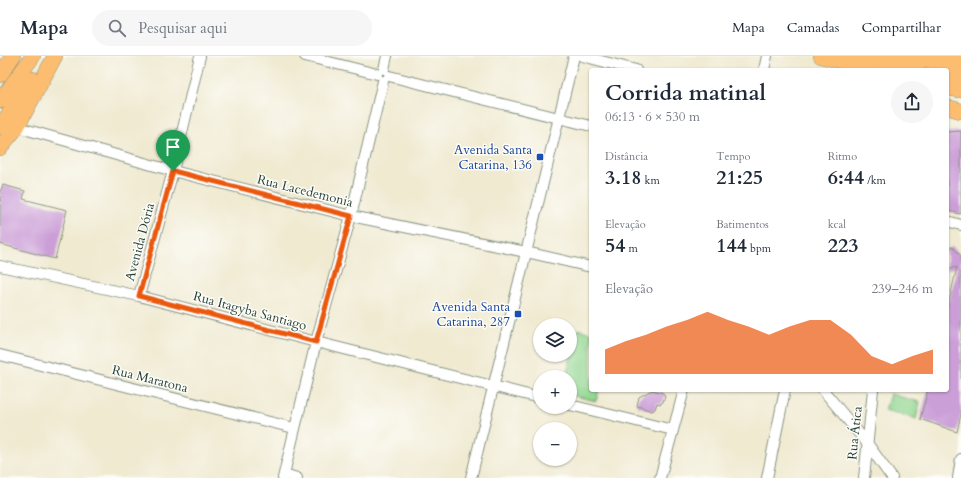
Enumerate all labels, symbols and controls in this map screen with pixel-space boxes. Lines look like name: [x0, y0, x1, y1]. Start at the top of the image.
search box: [92, 10, 372, 46]
text: Mapa: [20, 15, 68, 41]
icon: search: [106, 17, 128, 39]
text: Pesquisar aqui: [138, 18, 227, 38]
text: Mapa: [732, 18, 765, 37]
text: Camadas: [787, 18, 840, 37]
text: Compartilhar: [862, 18, 941, 37]
text: Corrida matinal: [605, 78, 766, 108]
button: share: [891, 81, 933, 123]
text: 06:13 · 6 × 530 m: [605, 108, 700, 126]
pin: [156, 130, 190, 171]
icon: arrive: [162, 136, 184, 158]
place label: Avenida Santa Catarina, 136: [454, 141, 532, 174]
text: Distância: [605, 149, 648, 164]
text: Tempo: [716, 149, 751, 164]
text: Ritmo: [828, 149, 857, 164]
marker: Avenida Santa Catarina, 136: [535, 152, 545, 162]
text: 3.18: [605, 164, 642, 191]
text: 21:25: [716, 164, 763, 191]
text: 6:44: [828, 164, 864, 191]
street label: Rua Lacedemonia: [255, 170, 355, 212]
text: km: [642, 173, 660, 188]
text: /km: [864, 173, 886, 188]
street label: Avenida Dória: [121, 200, 159, 283]
text: Elevação: [605, 217, 646, 232]
text: Batimentos: [716, 217, 769, 232]
text: kcal: [828, 217, 846, 232]
text: 54: [605, 232, 626, 259]
text: 144: [716, 232, 747, 259]
text: 223: [828, 232, 858, 259]
text: m: [626, 241, 638, 256]
text: bpm: [747, 241, 771, 256]
text: Elevação: [605, 280, 653, 298]
text: 239–246 m: [871, 280, 933, 298]
street label: Rua Itagyba Santiago: [191, 287, 309, 335]
place label: Avenida Santa Catarina, 287: [432, 298, 510, 331]
marker: Avenida Santa Catarina, 287: [513, 309, 523, 319]
map controls: [533, 318, 577, 466]
button: layers: [533, 318, 577, 362]
street label: Rua Maratona: [110, 361, 190, 397]
button: +: [533, 370, 577, 414]
street label: Rua Ática: [843, 405, 867, 461]
button: −: [533, 422, 577, 466]

